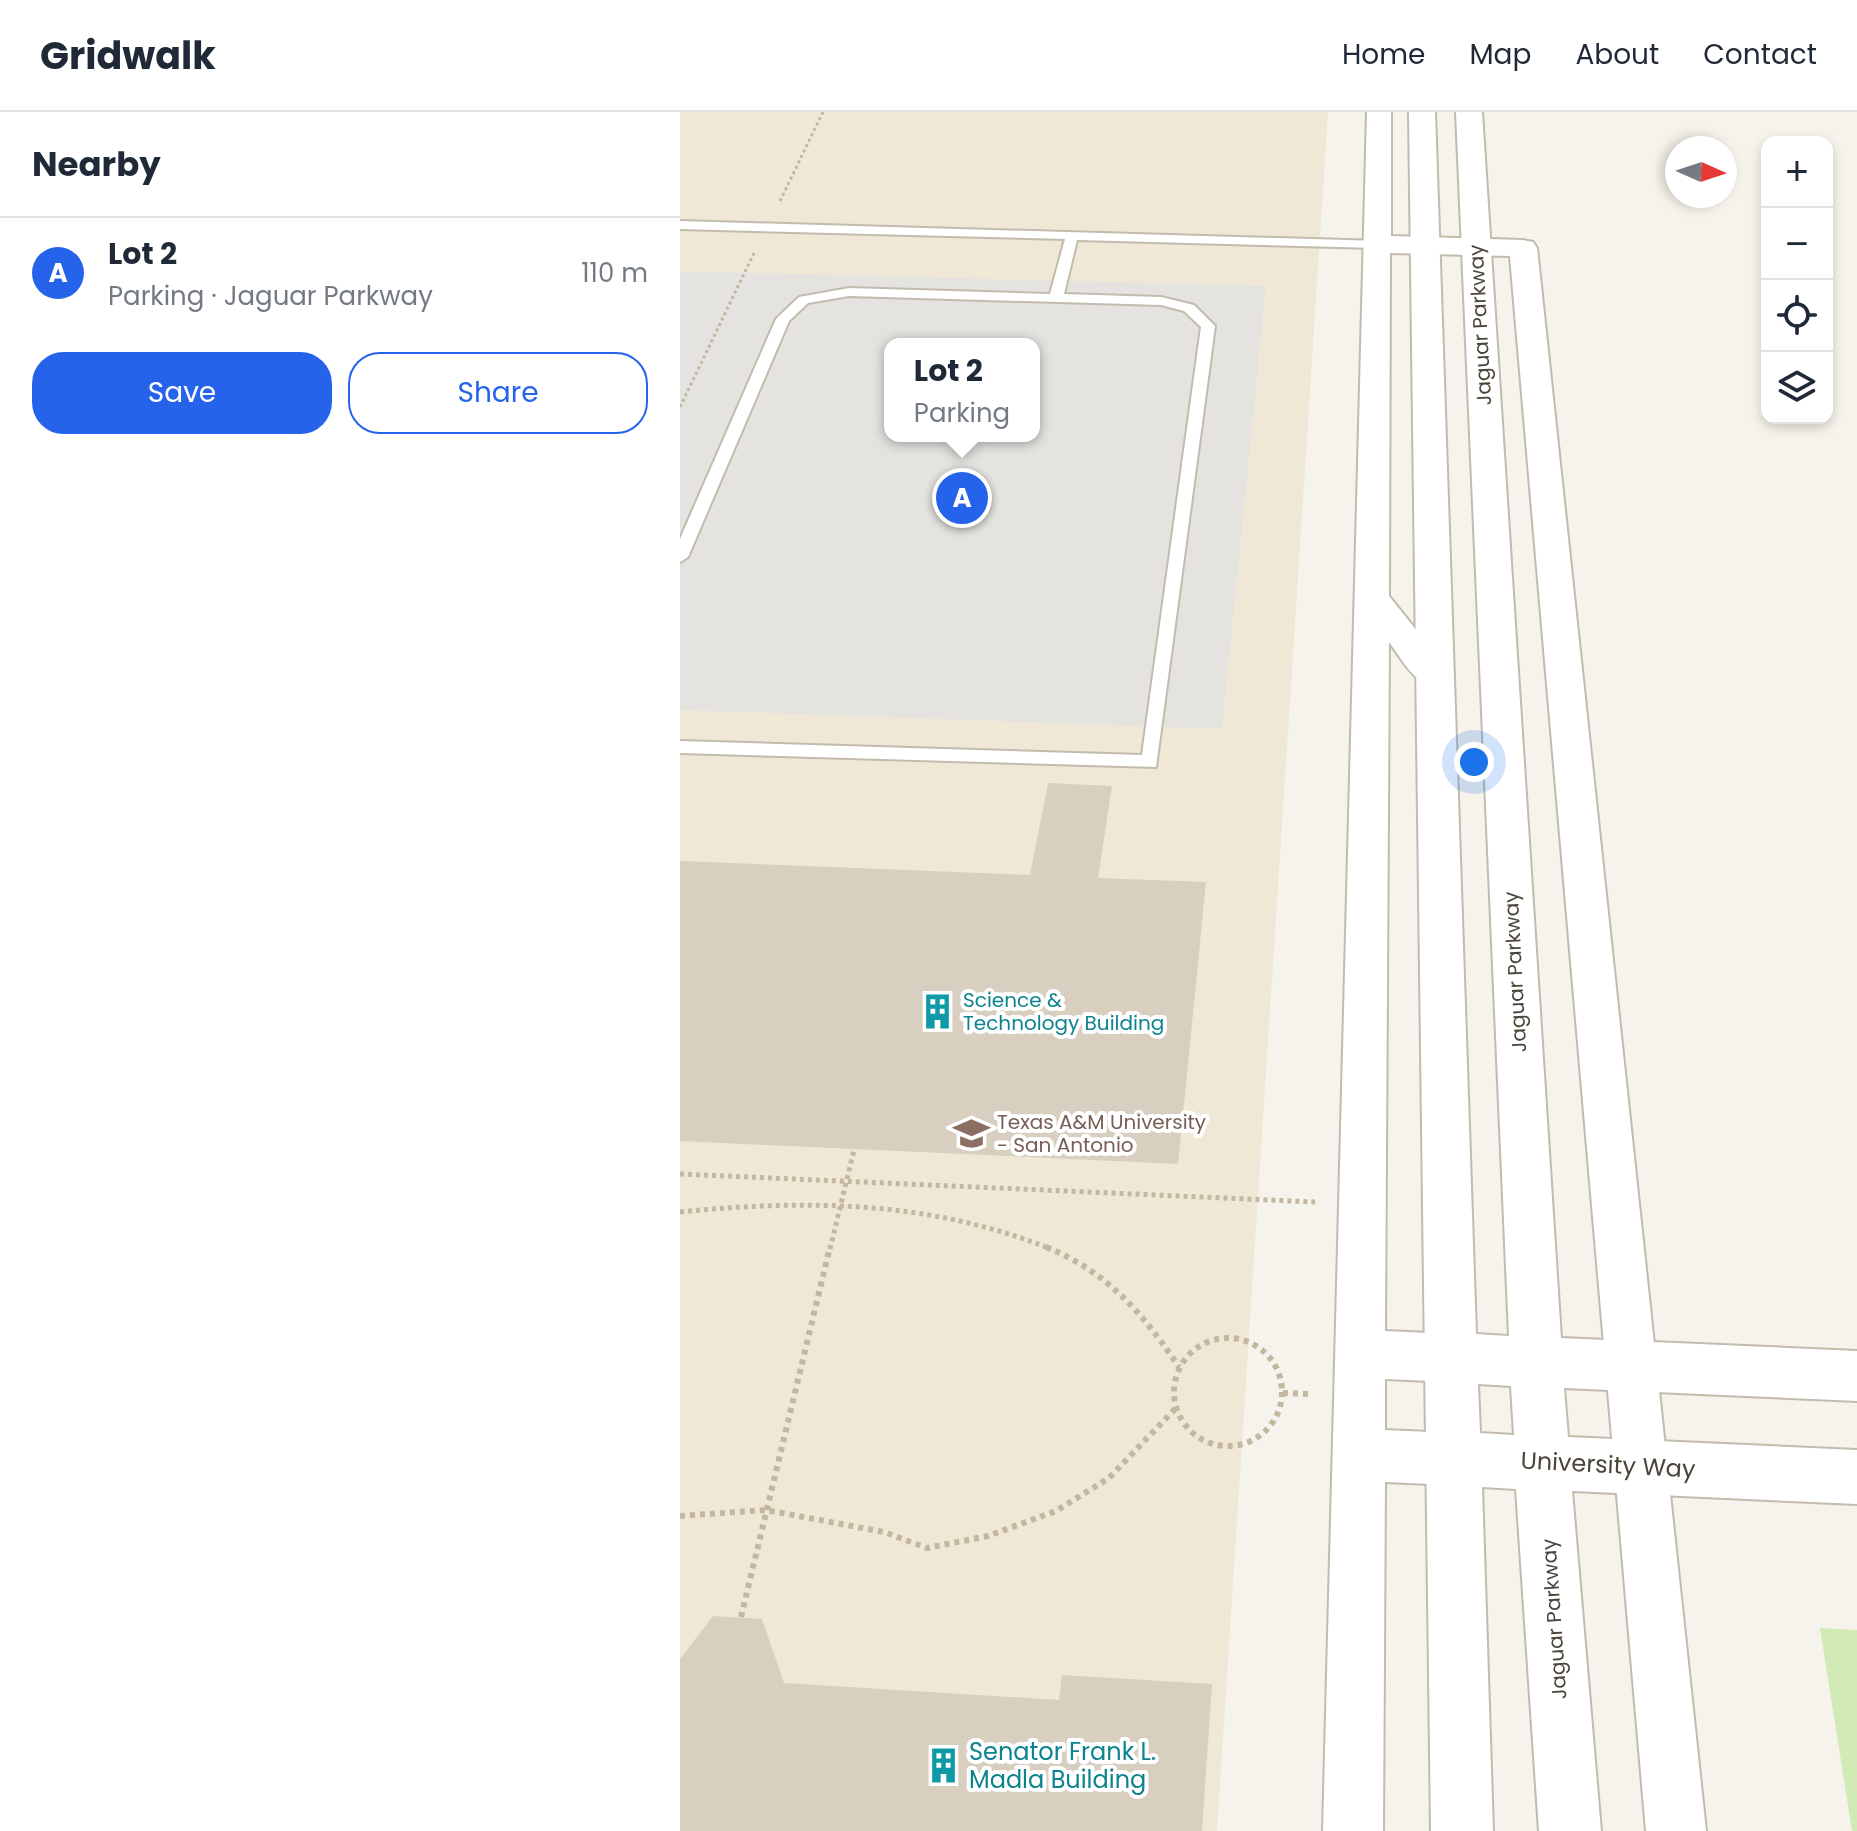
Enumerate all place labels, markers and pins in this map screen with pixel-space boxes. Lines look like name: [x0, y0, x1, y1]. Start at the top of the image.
pin: A: [936, 468, 988, 528]
place label: Science & Technology Building: [963, 986, 1164, 1037]
building icon: Science & Technology Building: [918, 993, 956, 1031]
place label: Texas A&M University - San Antonio: [997, 1108, 1206, 1159]
school or university icon: Texas A&M University - San Antonio: [952, 1115, 990, 1153]
place label: Senator Frank L. Madla Building: [969, 1735, 1156, 1796]
building icon: Senator Frank L. Madla Building: [924, 1747, 962, 1785]

